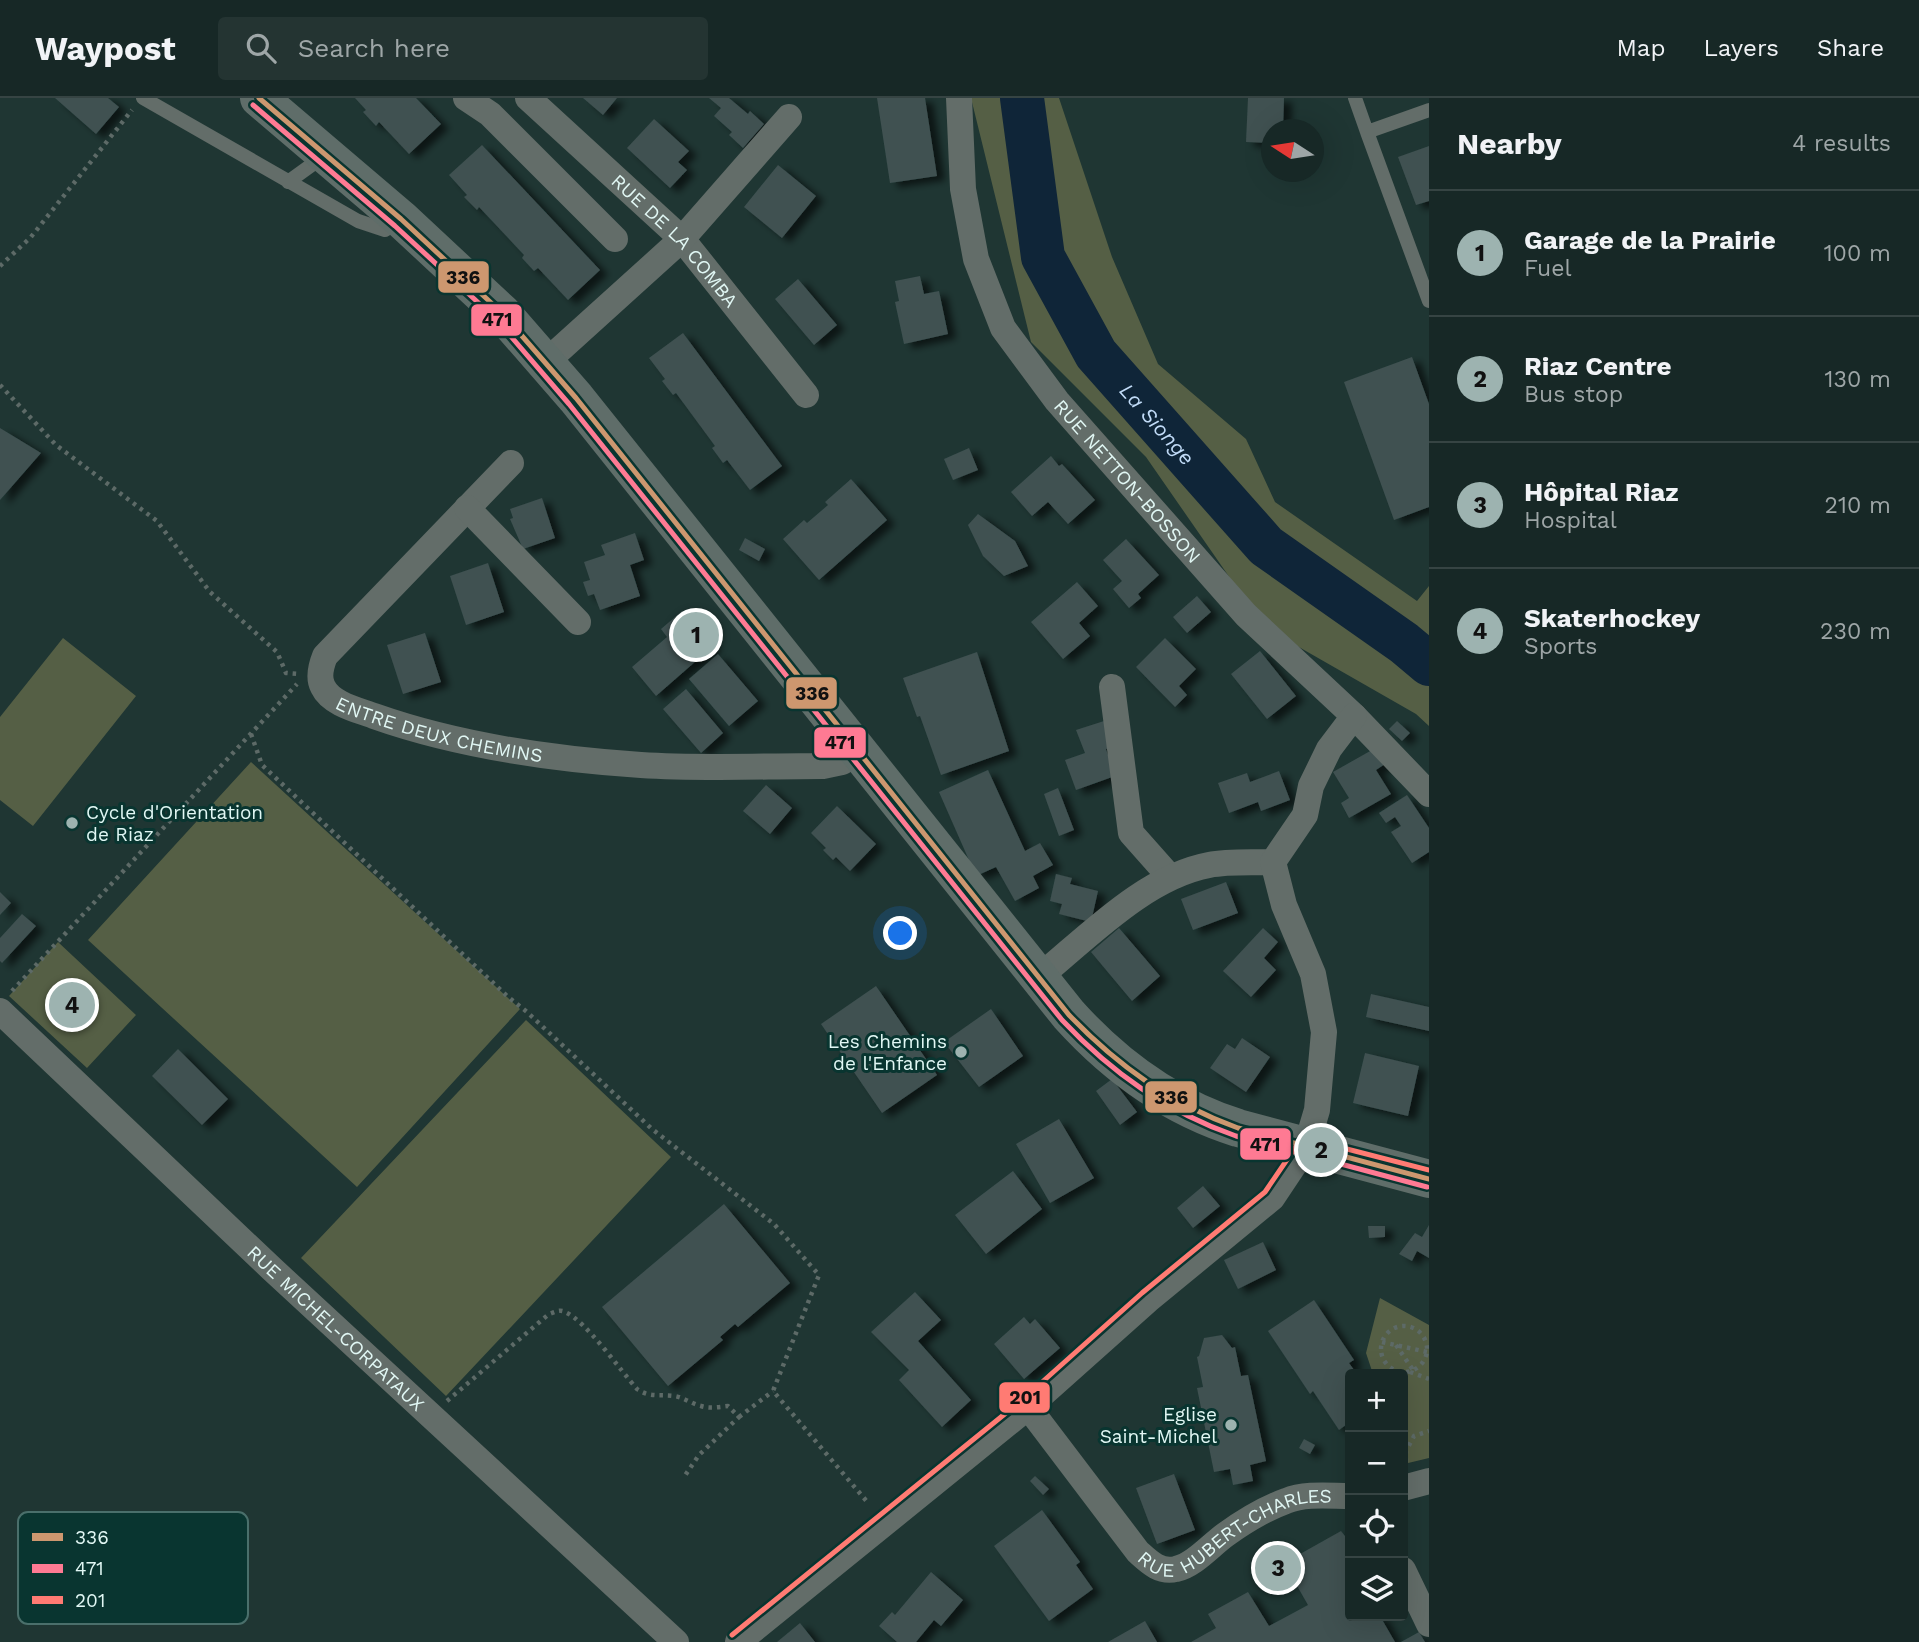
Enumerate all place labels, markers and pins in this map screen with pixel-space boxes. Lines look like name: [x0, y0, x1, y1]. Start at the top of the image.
pin: 1: [673, 609, 719, 661]
place label: Cycle d'Orientation de Riaz: [86, 801, 263, 846]
marker: Cycle d'Orientation de Riaz: [64, 815, 80, 831]
pin: 4: [49, 979, 95, 1031]
place label: Les Chemins de l'Enfance: [828, 1030, 947, 1075]
marker: Les Chemins de l'Enfance: [953, 1044, 969, 1060]
pin: 2: [1298, 1124, 1344, 1176]
place label: Eglise Saint-Michel: [1100, 1403, 1217, 1448]
marker: Eglise Saint-Michel: [1223, 1417, 1239, 1433]
pin: 3: [1255, 1542, 1301, 1594]

